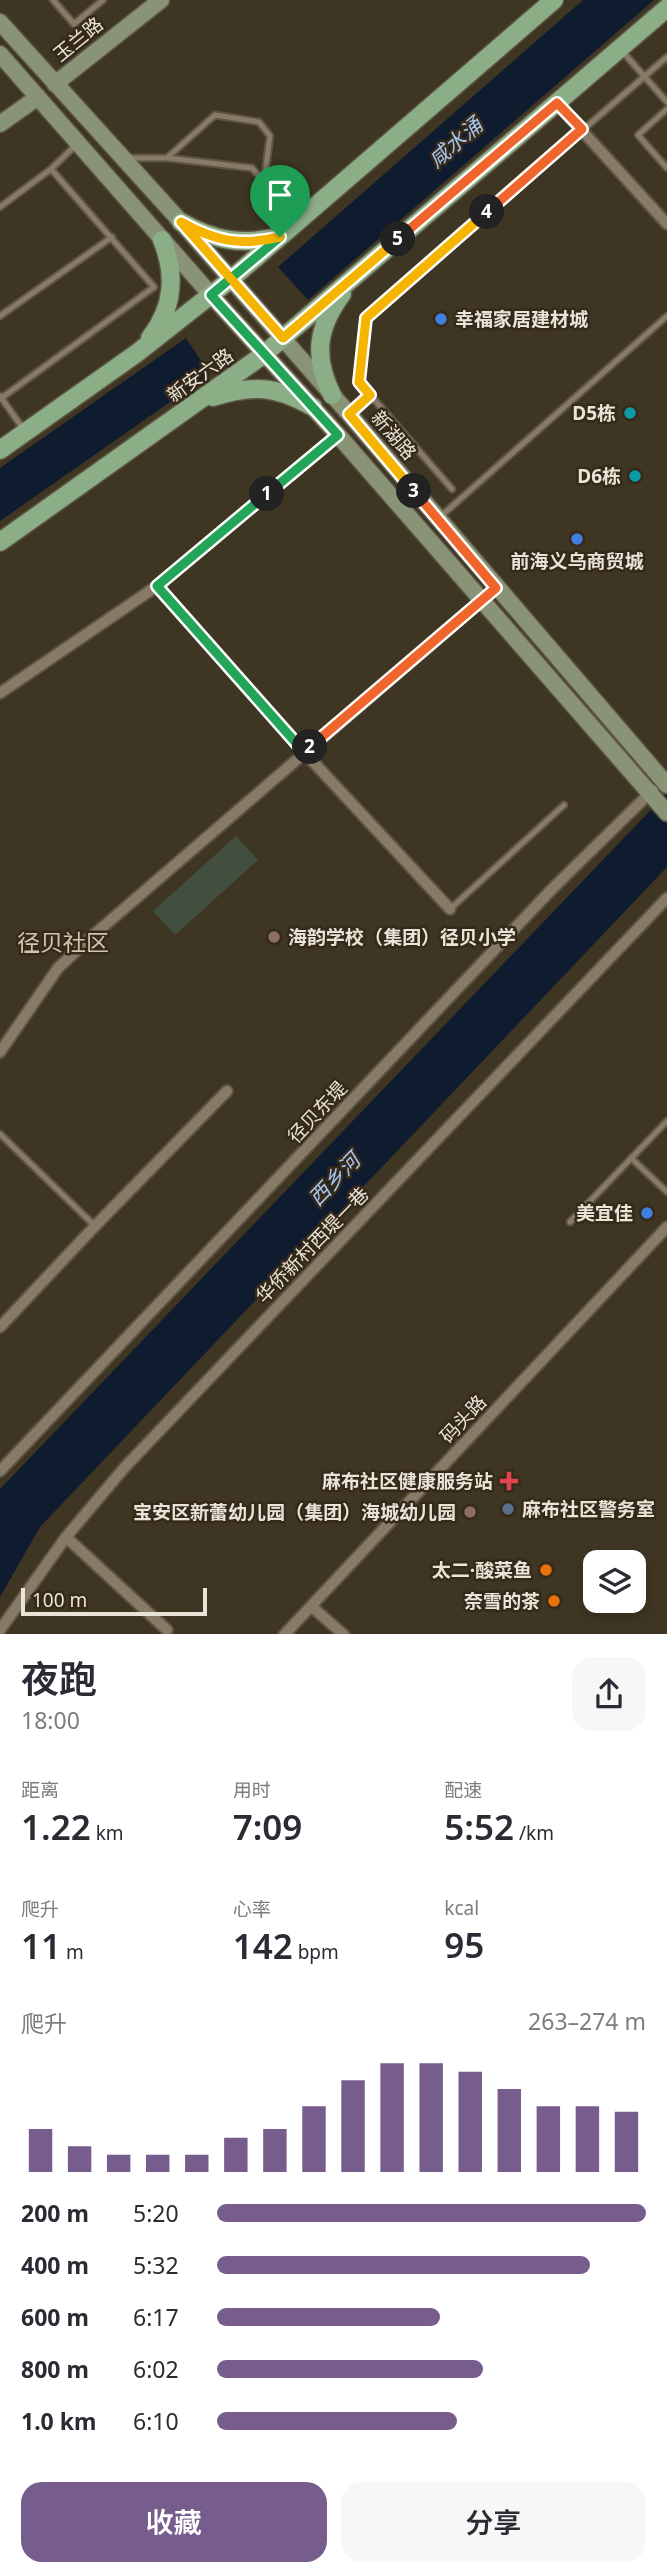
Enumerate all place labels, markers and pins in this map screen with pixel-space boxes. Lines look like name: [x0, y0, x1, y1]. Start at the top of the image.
pin: [250, 165, 310, 237]
pin: 4: [470, 194, 504, 230]
pin: 5: [380, 222, 416, 256]
place label: 幸福家居建材城: [455, 306, 588, 332]
marker: 幸福家居建材城: [433, 311, 449, 327]
place label: D5栋: [572, 400, 616, 426]
marker: D5栋: [622, 405, 638, 421]
place label: D6栋: [577, 463, 621, 489]
marker: D6栋: [627, 468, 643, 484]
pin: 3: [396, 474, 432, 508]
pin: 1: [250, 476, 284, 512]
marker: 前海义乌商贸城: [569, 531, 585, 547]
place label: 前海义乌商贸城: [510, 548, 644, 574]
pin: 2: [292, 730, 328, 764]
place label: 海韵学校（集团）径贝小学: [288, 924, 516, 950]
marker: 海韵学校（集团）径贝小学: [266, 929, 282, 945]
place label: 美宜佳: [576, 1200, 633, 1226]
marker: 美宜佳: [639, 1205, 655, 1221]
place label: 麻布社区健康服务站: [322, 1468, 493, 1494]
marker: 麻布社区健康服务站: [499, 1471, 519, 1491]
place label: 麻布社区警务室: [522, 1496, 655, 1522]
place label: 宝安区新蕾幼儿园（集团）海城幼儿园: [133, 1499, 456, 1525]
marker: 麻布社区警务室: [500, 1501, 516, 1517]
marker: 宝安区新蕾幼儿园（集团）海城幼儿园: [462, 1504, 478, 1520]
place label: 太二·酸菜鱼: [432, 1557, 532, 1583]
marker: 太二·酸菜鱼: [538, 1562, 554, 1578]
place label: 奈雪的茶: [464, 1588, 540, 1614]
marker: 奈雪的茶: [546, 1593, 562, 1609]

